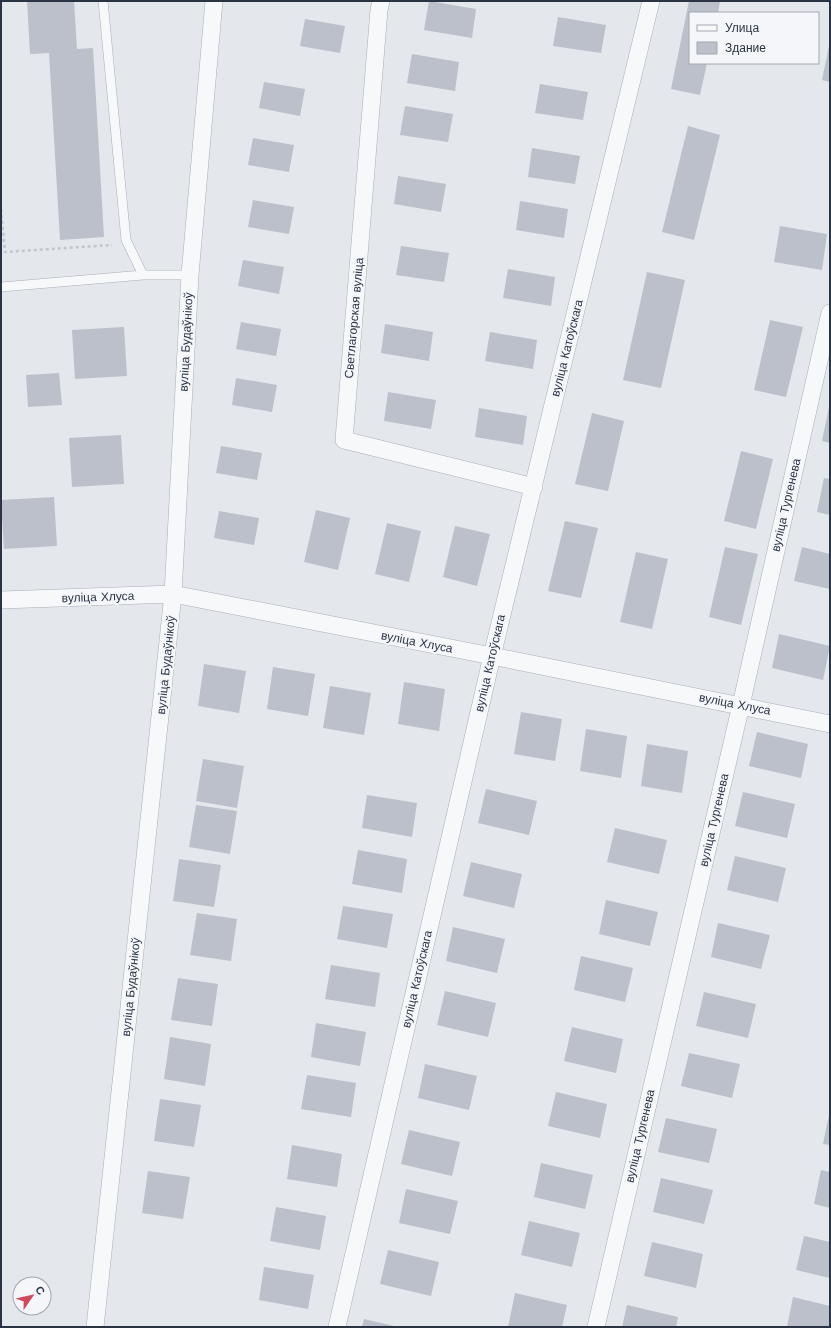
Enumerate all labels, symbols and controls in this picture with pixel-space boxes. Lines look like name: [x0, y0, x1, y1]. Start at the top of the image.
legend: [689, 12, 819, 64]
text: Улица: [725, 21, 759, 35]
text: Здание: [725, 41, 766, 55]
street label: Светлагорская вуліца: [342, 257, 366, 379]
street label: вуліца Будаўнікоў: [176, 292, 196, 392]
street label: вуліца Катоўскага: [548, 298, 586, 398]
street label: вуліца Тургенева: [768, 457, 804, 553]
street label: вуліца Хлуса: [61, 589, 135, 605]
street label: вуліца Катоўскага: [472, 613, 508, 713]
street label: вуліца Будаўнікоў: [154, 615, 178, 715]
street label: вуліца Хлуса: [380, 628, 454, 656]
street label: вуліца Хлуса: [698, 690, 772, 718]
street label: вуліца Тургенева: [696, 772, 732, 868]
street label: вуліца Катоўскага: [399, 929, 435, 1029]
street label: вуліца Будаўнікоў: [119, 937, 143, 1037]
street label: вуліца Тургенева: [622, 1088, 658, 1184]
north arrow: [12, 1276, 52, 1316]
text: С: [32, 1284, 48, 1298]

